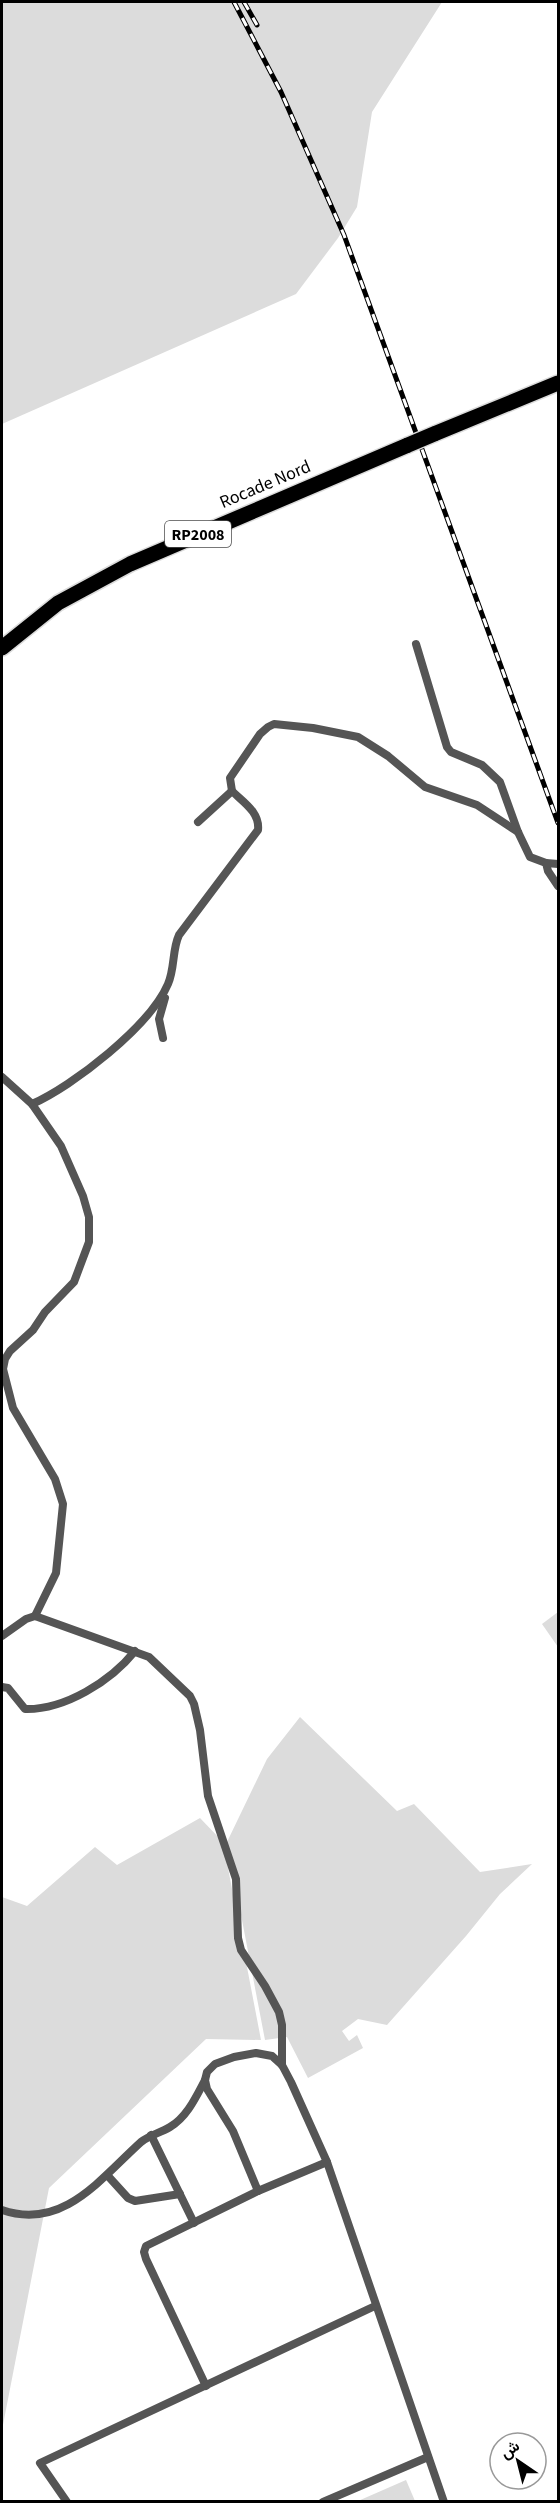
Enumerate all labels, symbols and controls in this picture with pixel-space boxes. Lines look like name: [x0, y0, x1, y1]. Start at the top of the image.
street label: Rocade Nord: [216, 454, 315, 515]
road number: RP2008: [165, 521, 231, 547]
north arrow: [488, 2431, 548, 2491]
text: ش: [496, 2435, 524, 2464]

